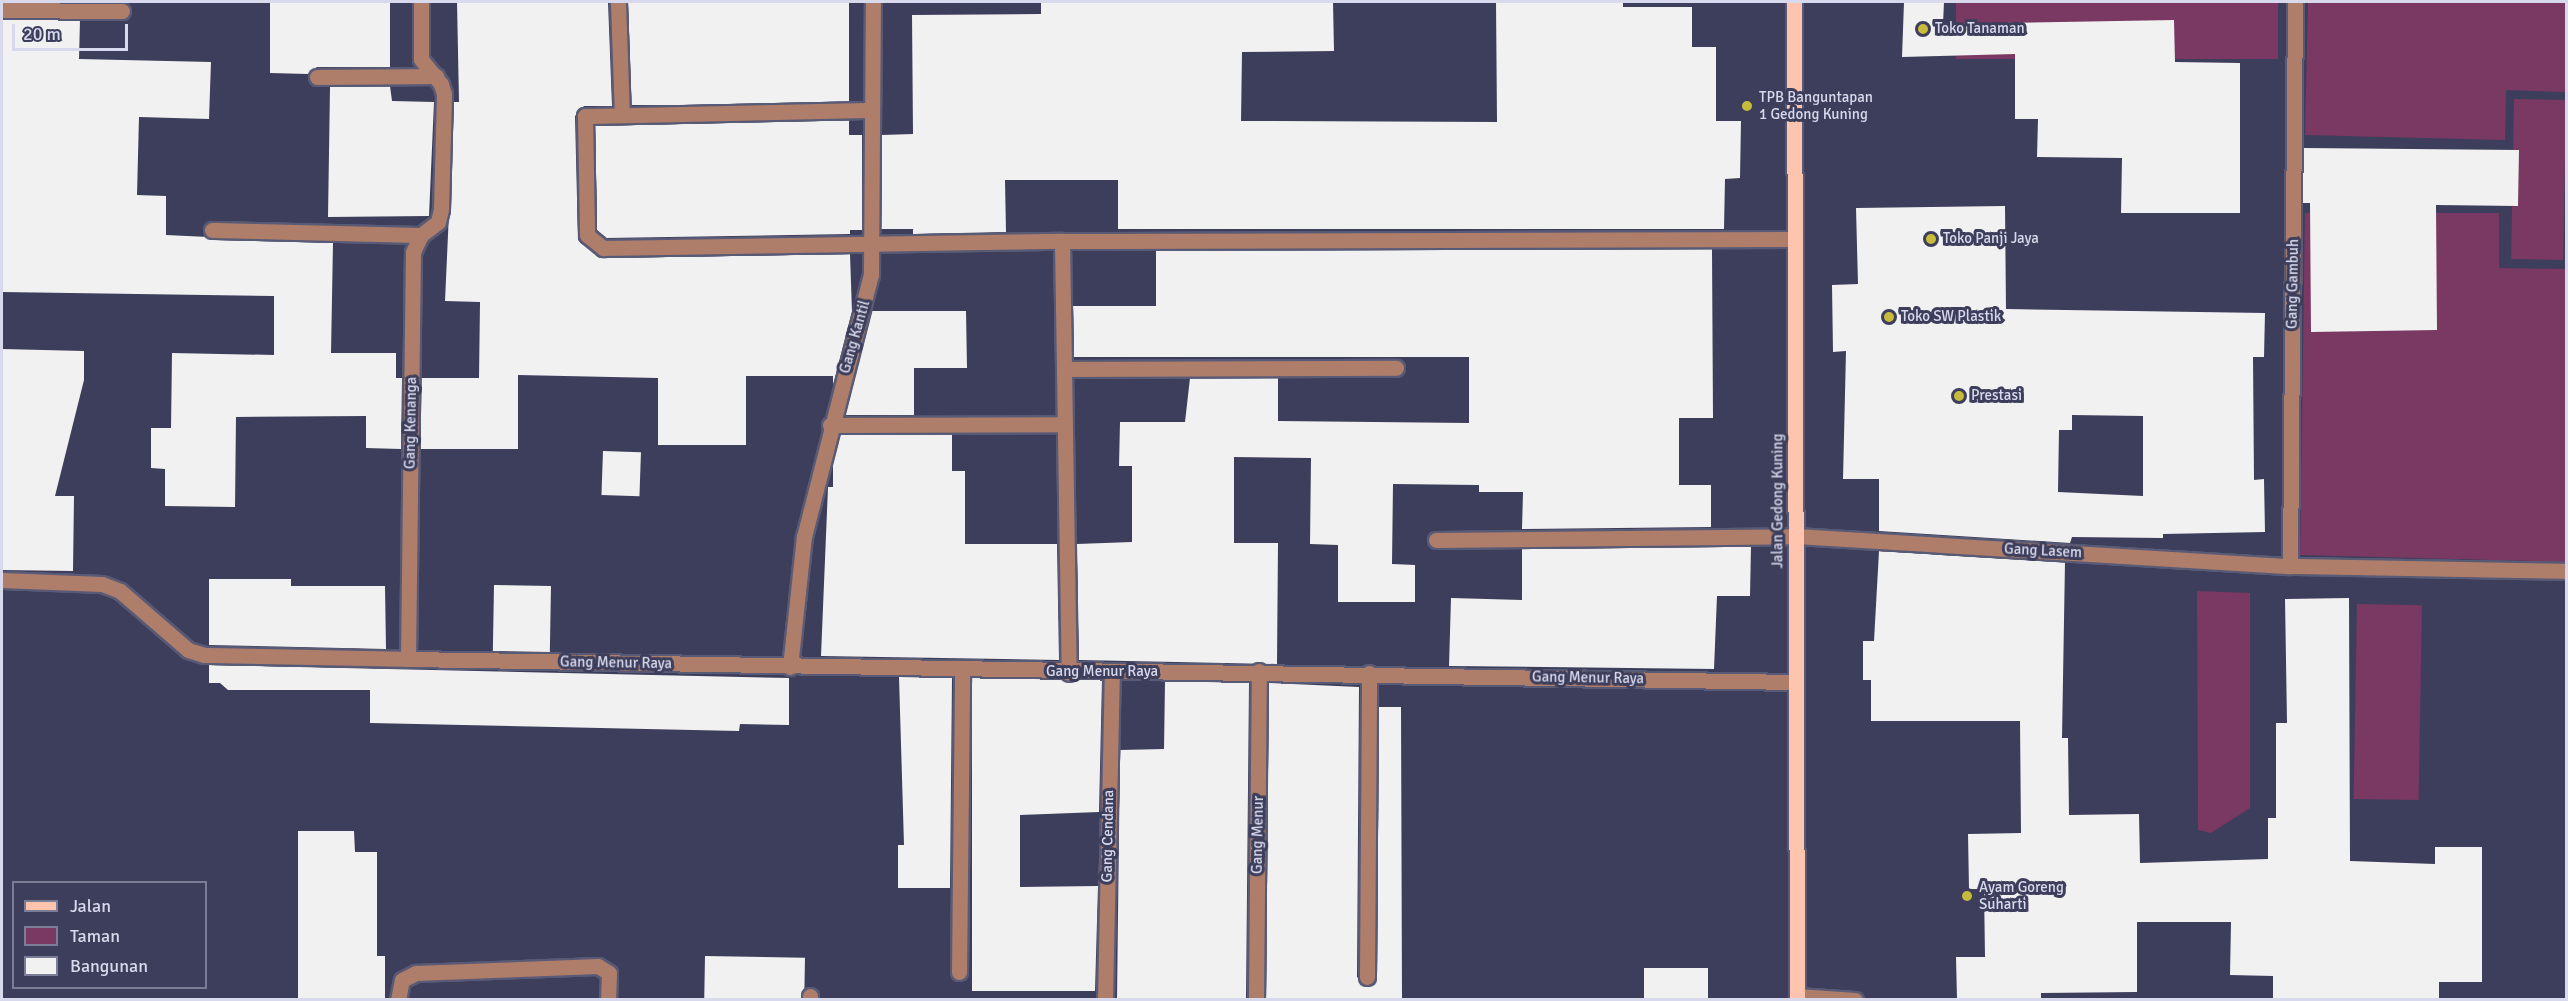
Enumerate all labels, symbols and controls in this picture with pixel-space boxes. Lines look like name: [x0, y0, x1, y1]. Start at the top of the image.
scale bar: [15, 12, 130, 50]
place label: Toko Tanaman: [1935, 20, 2025, 38]
marker: Toko Tanaman: [1916, 22, 1930, 36]
text: 20 m: [23, 23, 61, 45]
place label: TPB Banguntapan 1 Gedong Kuning: [1759, 88, 1873, 123]
marker: TPB Banguntapan 1 Gedong Kuning: [1740, 99, 1754, 113]
place label: Toko Panji Jaya: [1943, 230, 2039, 248]
marker: Toko Panji Jaya: [1924, 232, 1938, 246]
street label: Gang Gambuh: [2283, 239, 2303, 329]
street label: Gang Kantil: [836, 298, 874, 376]
place label: Toko SW Plastik: [1901, 308, 2001, 326]
marker: Toko SW Plastik: [1882, 310, 1896, 324]
street label: Gang Kenanga: [401, 377, 421, 469]
place label: Prestasi: [1971, 387, 2022, 405]
marker: Prestasi: [1952, 389, 1966, 403]
street label: Jalan Gedong Kuning: [1769, 434, 1787, 568]
street label: Gang Lasem: [2004, 540, 2082, 562]
street label: Gang Menur Raya: [560, 653, 672, 673]
street label: Gang Menur Raya: [1046, 663, 1158, 681]
street label: Gang Menur Raya: [1532, 668, 1644, 688]
street label: Gang Cendana: [1098, 790, 1118, 882]
street label: Gang Menur: [1248, 796, 1268, 874]
place label: Ayam Goreng Suharti: [1979, 878, 2064, 913]
legend: [12, 881, 207, 989]
marker: Ayam Goreng Suharti: [1960, 889, 1974, 903]
text: Jalan: [70, 895, 111, 917]
text: Taman: [70, 925, 120, 947]
text: Bangunan: [70, 955, 148, 977]

